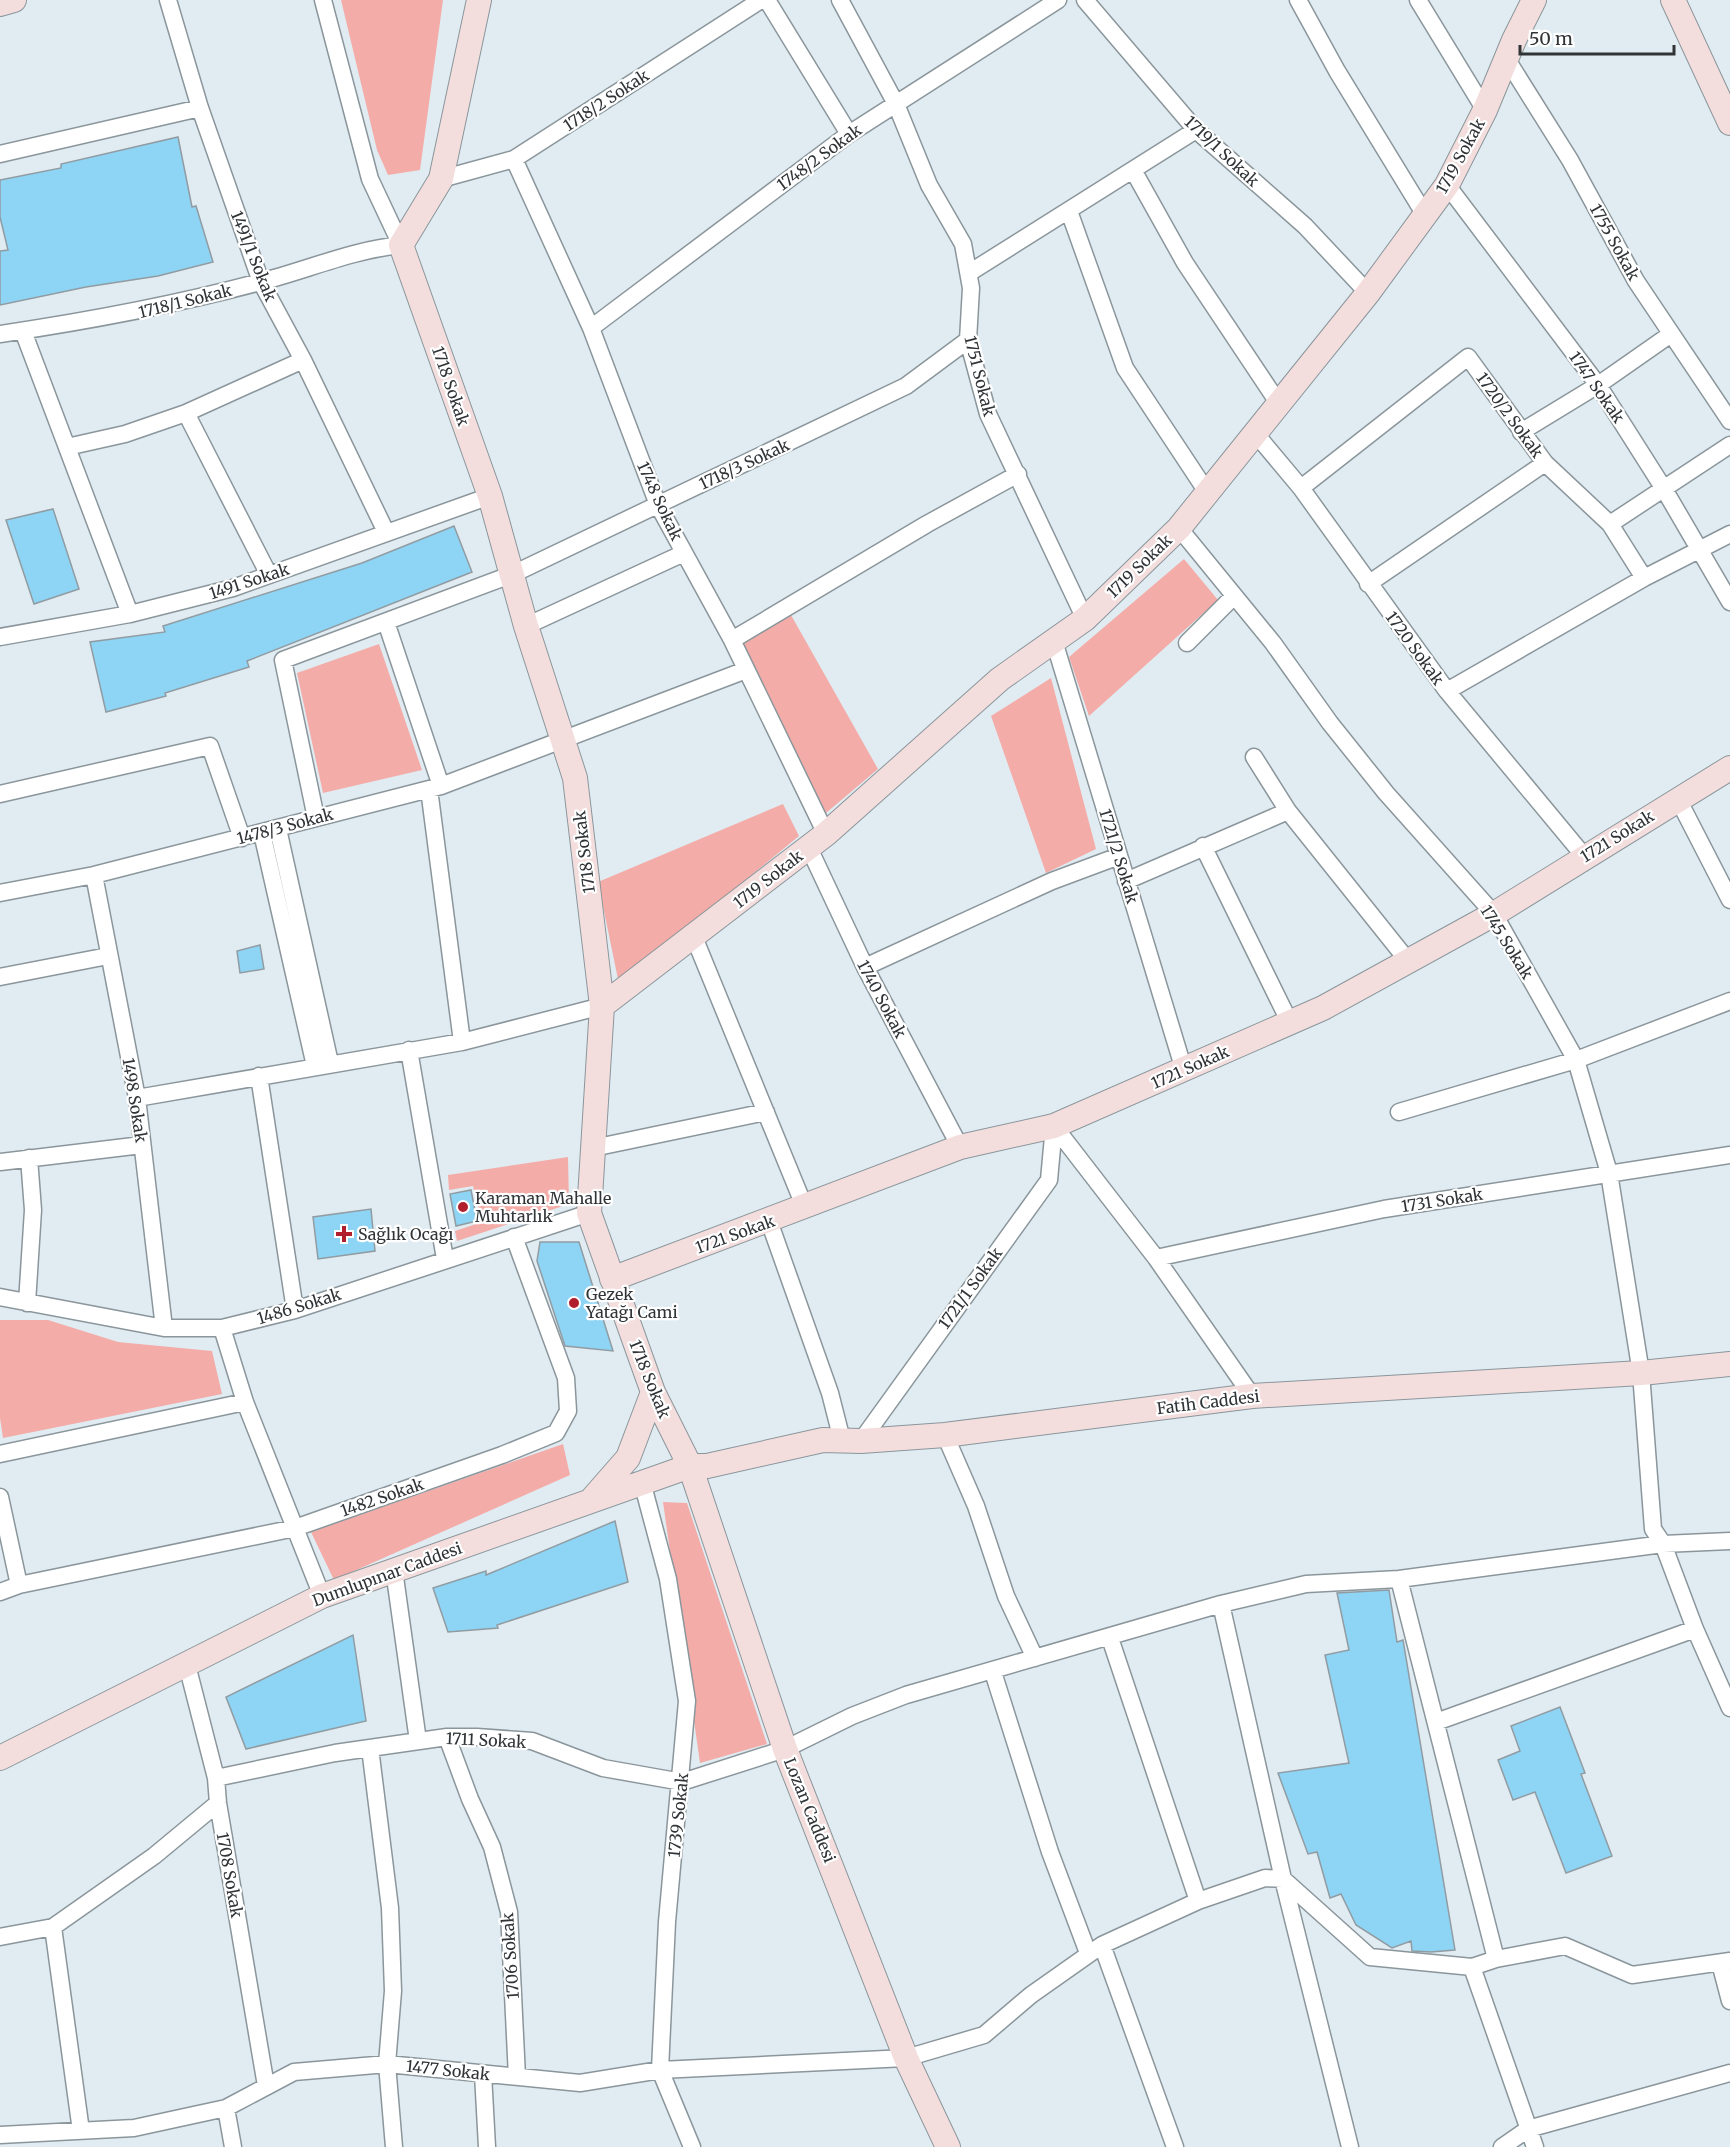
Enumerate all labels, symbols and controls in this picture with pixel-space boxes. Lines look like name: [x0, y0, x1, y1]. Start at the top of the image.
scale bar: [1520, 18, 1674, 56]
text: 50 m: [1529, 27, 1573, 50]
street label: 1718/2 Sokak: [560, 65, 653, 135]
street label: 1719/1 Sokak: [1181, 111, 1264, 191]
street label: 1719 Sokak: [1431, 114, 1489, 197]
street label: 1748/2 Sokak: [773, 119, 866, 194]
street label: 1755 Sokak: [1586, 200, 1645, 284]
street label: 1491/1 Sokak: [227, 208, 282, 305]
street label: 1718/1 Sokak: [136, 280, 235, 322]
street label: 1751 Sokak: [960, 334, 1000, 419]
street label: 1718 Sokak: [428, 344, 474, 429]
street label: 1747 Sokak: [1565, 347, 1629, 427]
street label: 1720/2 Sokak: [1472, 368, 1548, 462]
street label: 1718/3 Sokak: [696, 434, 793, 494]
street label: 1748 Sokak: [633, 458, 687, 544]
street label: 1719 Sokak: [1102, 529, 1176, 602]
street label: 1491 Sokak: [206, 558, 292, 603]
street label: 1720 Sokak: [1382, 607, 1449, 689]
street label: 1478/3 Sokak: [235, 803, 336, 848]
street label: 1721 Sokak: [1577, 805, 1658, 866]
street label: 1721/2 Sokak: [1095, 806, 1143, 907]
street label: 1718 Sokak: [569, 809, 599, 894]
street label: 1719 Sokak: [729, 845, 807, 912]
street label: 1745 Sokak: [1476, 901, 1538, 983]
street label: 1740 Sokak: [853, 957, 911, 1042]
street label: 1721 Sokak: [1148, 1041, 1233, 1093]
street label: 1498 Sokak: [118, 1056, 152, 1145]
street label: 1731 Sokak: [1400, 1184, 1485, 1216]
place label: Karaman Mahalle Muhtarlık: [475, 1188, 611, 1226]
marker: Karaman Mahalle Muhtarlık: [456, 1200, 470, 1214]
street label: 1721 Sokak: [693, 1210, 778, 1258]
place label: Sağlık Ocağı: [358, 1224, 454, 1244]
marker: Sağlık Ocağı: [335, 1225, 353, 1243]
street label: 1721/1 Sokak: [934, 1243, 1007, 1333]
street label: 1486 Sokak: [255, 1284, 344, 1328]
place label: Gezek Yatağı Cami: [585, 1284, 678, 1322]
marker: Gezek Yatağı Cami: [567, 1296, 581, 1310]
street label: 1718 Sokak: [625, 1337, 675, 1422]
street label: Fatih Caddesi: [1155, 1386, 1261, 1418]
street label: 1482 Sokak: [338, 1473, 427, 1521]
street label: Dumlupınar Caddesi: [309, 1538, 465, 1610]
street label: 1711 Sokak: [445, 1728, 528, 1752]
street label: Lozan Caddesi: [780, 1755, 840, 1865]
street label: 1739 Sokak: [664, 1771, 692, 1858]
street label: 1708 Sokak: [213, 1831, 247, 1920]
street label: 1706 Sokak: [497, 1911, 523, 2000]
street label: 1477 Sokak: [405, 2056, 492, 2084]

